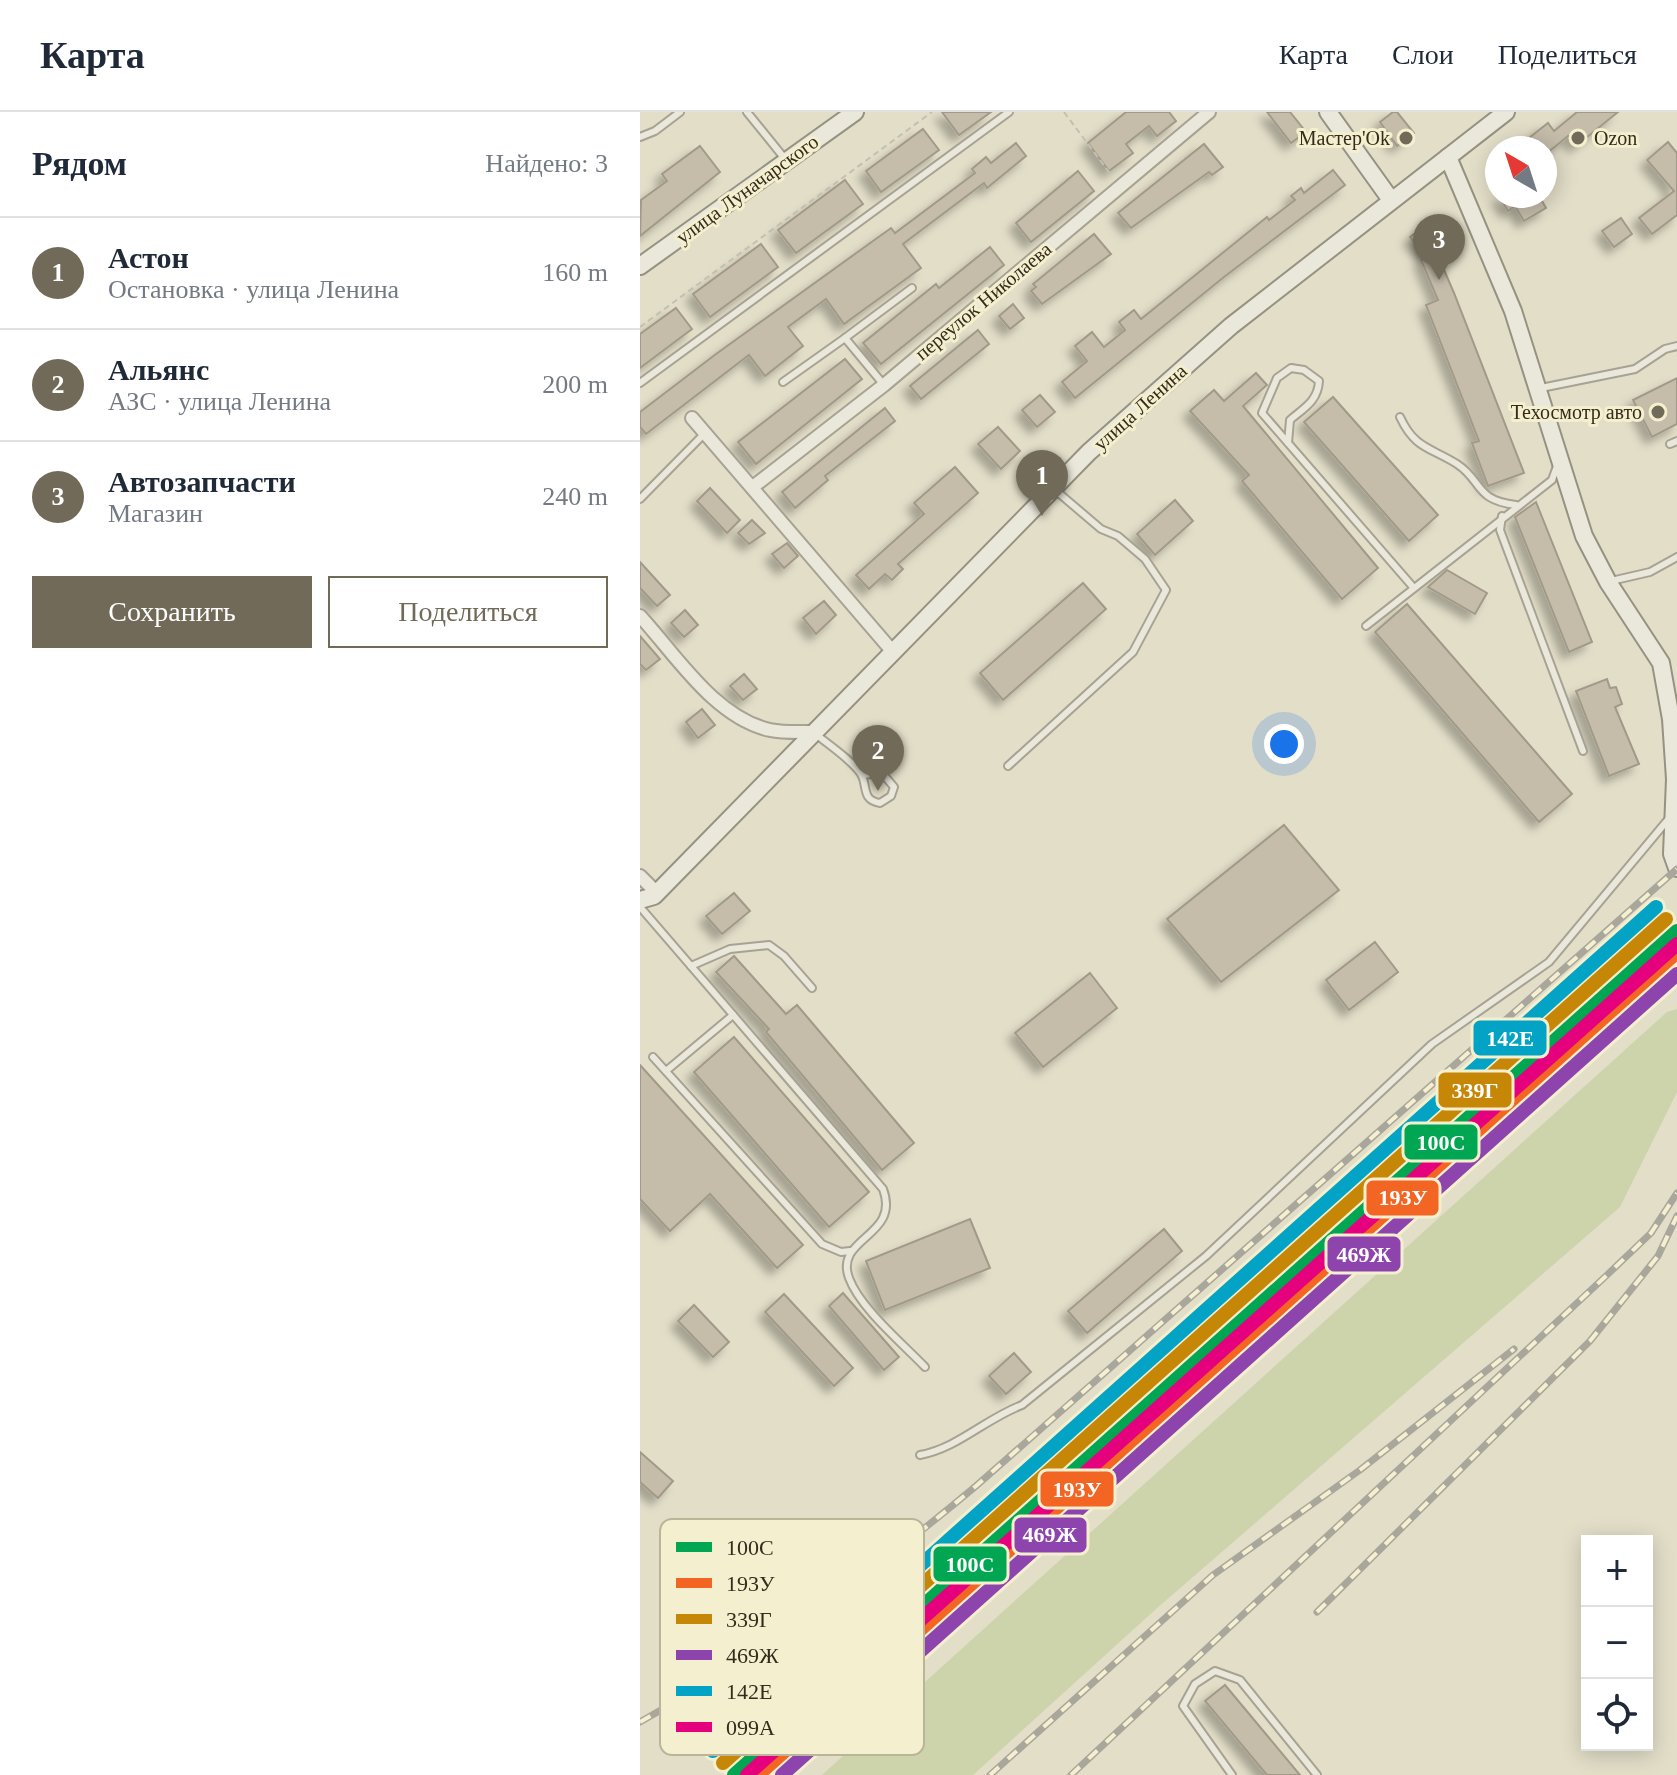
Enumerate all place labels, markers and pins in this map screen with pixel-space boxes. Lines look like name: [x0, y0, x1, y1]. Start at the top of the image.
place label: Мастер'Ok: [1299, 127, 1390, 150]
place label: Ozon: [1594, 127, 1637, 149]
marker: Мастер'Ok: [1397, 129, 1415, 147]
marker: Ozon: [1569, 129, 1587, 147]
pin: 3: [1413, 214, 1465, 280]
place label: Техосмотр авто: [1511, 401, 1642, 424]
marker: Техосмотр авто: [1649, 403, 1667, 421]
pin: 1: [1016, 450, 1068, 516]
pin: 2: [852, 725, 904, 791]

